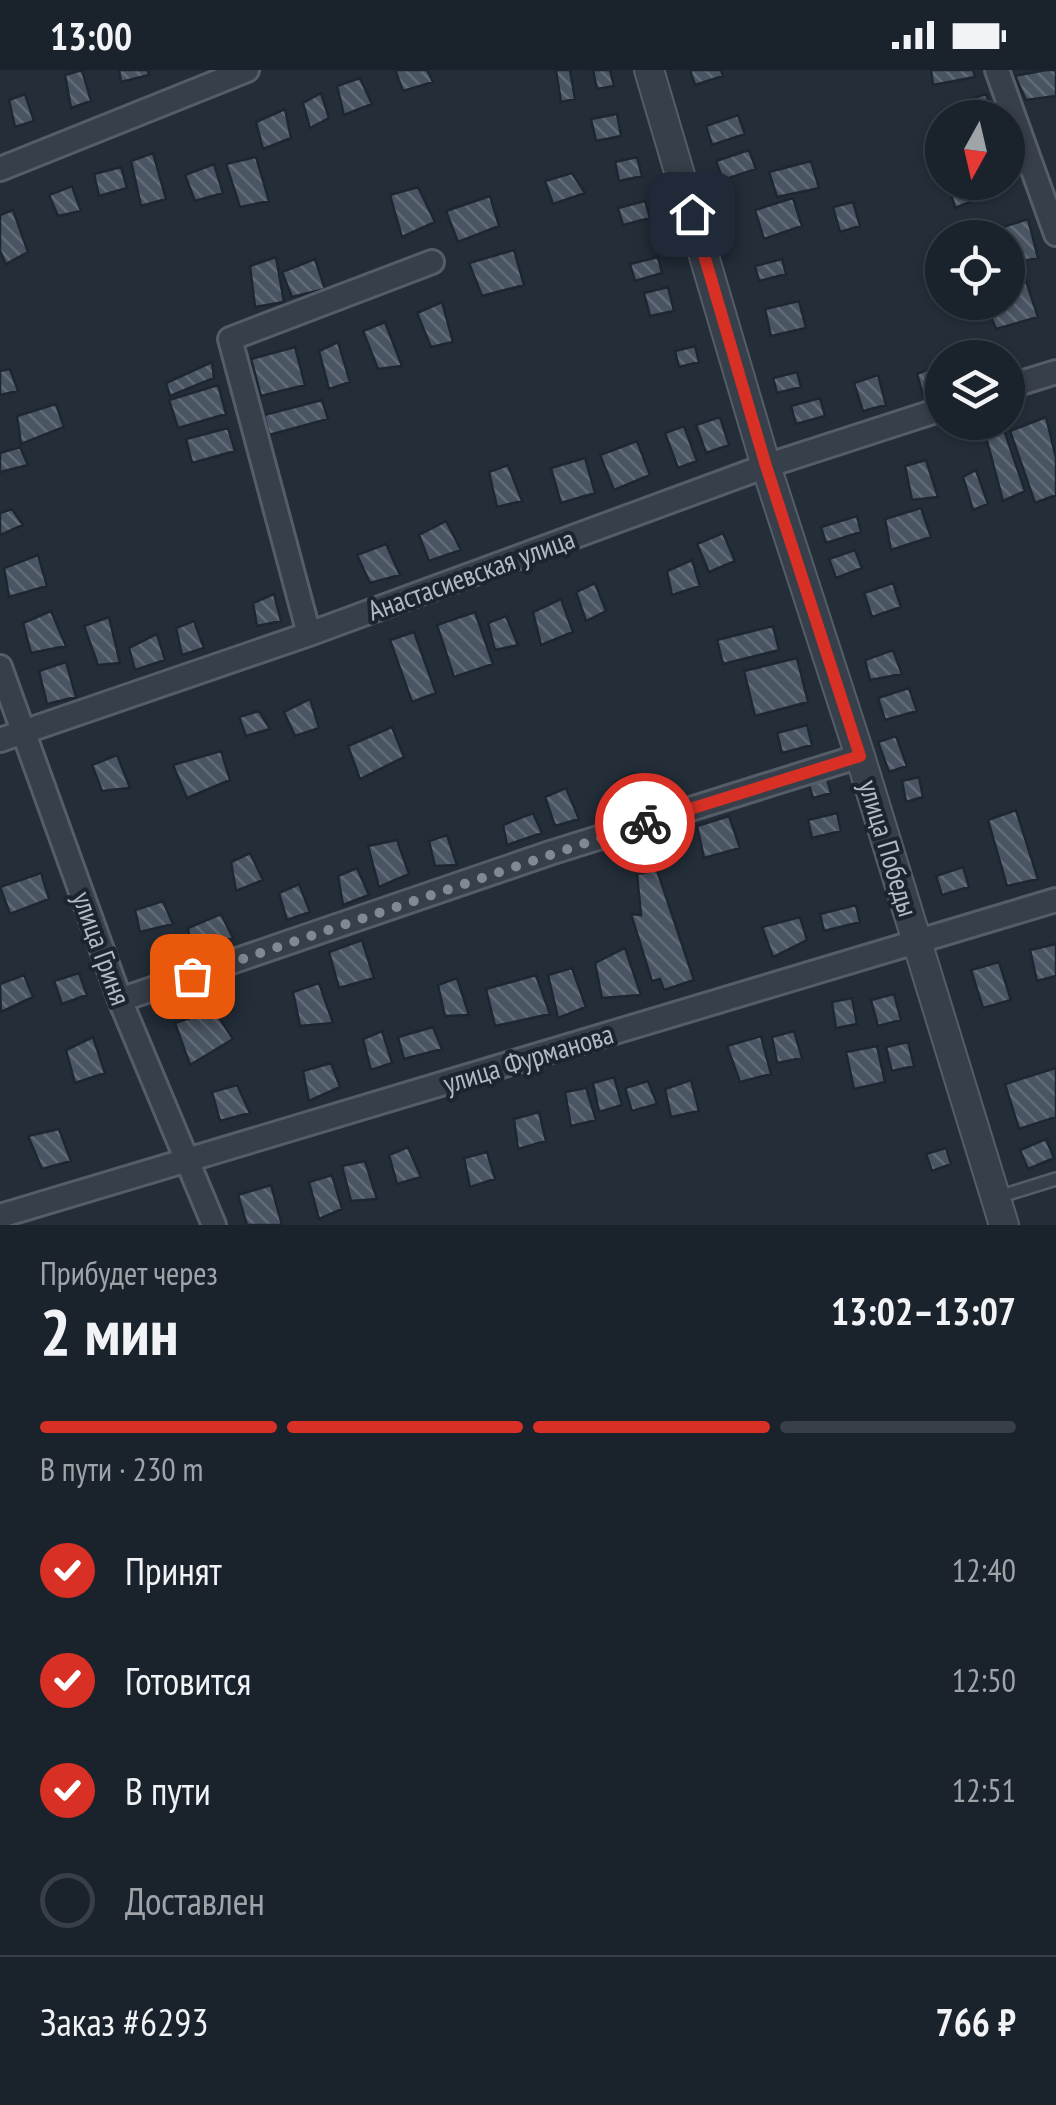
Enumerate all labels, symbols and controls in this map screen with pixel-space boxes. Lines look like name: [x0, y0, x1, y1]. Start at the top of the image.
text: 13:00: [50, 11, 132, 60]
north arrow: [925, 100, 1025, 200]
map controls: [925, 100, 1025, 440]
pin: [650, 172, 735, 257]
icon: home: [665, 187, 720, 242]
button: locate: [925, 220, 1025, 320]
button: layers: [925, 340, 1025, 440]
street label: Анастасиевская улица: [362, 519, 580, 629]
courier: [595, 773, 695, 873]
street label: улица Победы: [851, 775, 927, 921]
icon: bike: [618, 796, 673, 851]
street label: улица Гриня: [64, 886, 140, 1010]
pin: [150, 934, 235, 1019]
icon: bag: [165, 949, 220, 1004]
street label: улица Фурманова: [438, 1015, 618, 1101]
text: Прибудет через: [40, 1252, 218, 1294]
text: 13:02–13:07: [831, 1286, 1016, 1335]
text: 2 мин: [40, 1289, 179, 1373]
text: В пути · 230 m: [40, 1448, 203, 1490]
icon: check: [40, 1543, 95, 1598]
text: Принят: [125, 1546, 222, 1595]
text: 12:40: [952, 1549, 1016, 1591]
icon: check: [40, 1653, 95, 1708]
text: Готовится: [125, 1656, 251, 1705]
text: 12:50: [952, 1659, 1016, 1701]
icon: check: [40, 1763, 95, 1818]
text: В пути: [125, 1766, 211, 1815]
text: 12:51: [952, 1769, 1016, 1811]
text: Доставлен: [125, 1876, 265, 1925]
text: Заказ #6293: [40, 1997, 209, 2046]
text: 766 ₽: [936, 1997, 1016, 2046]

